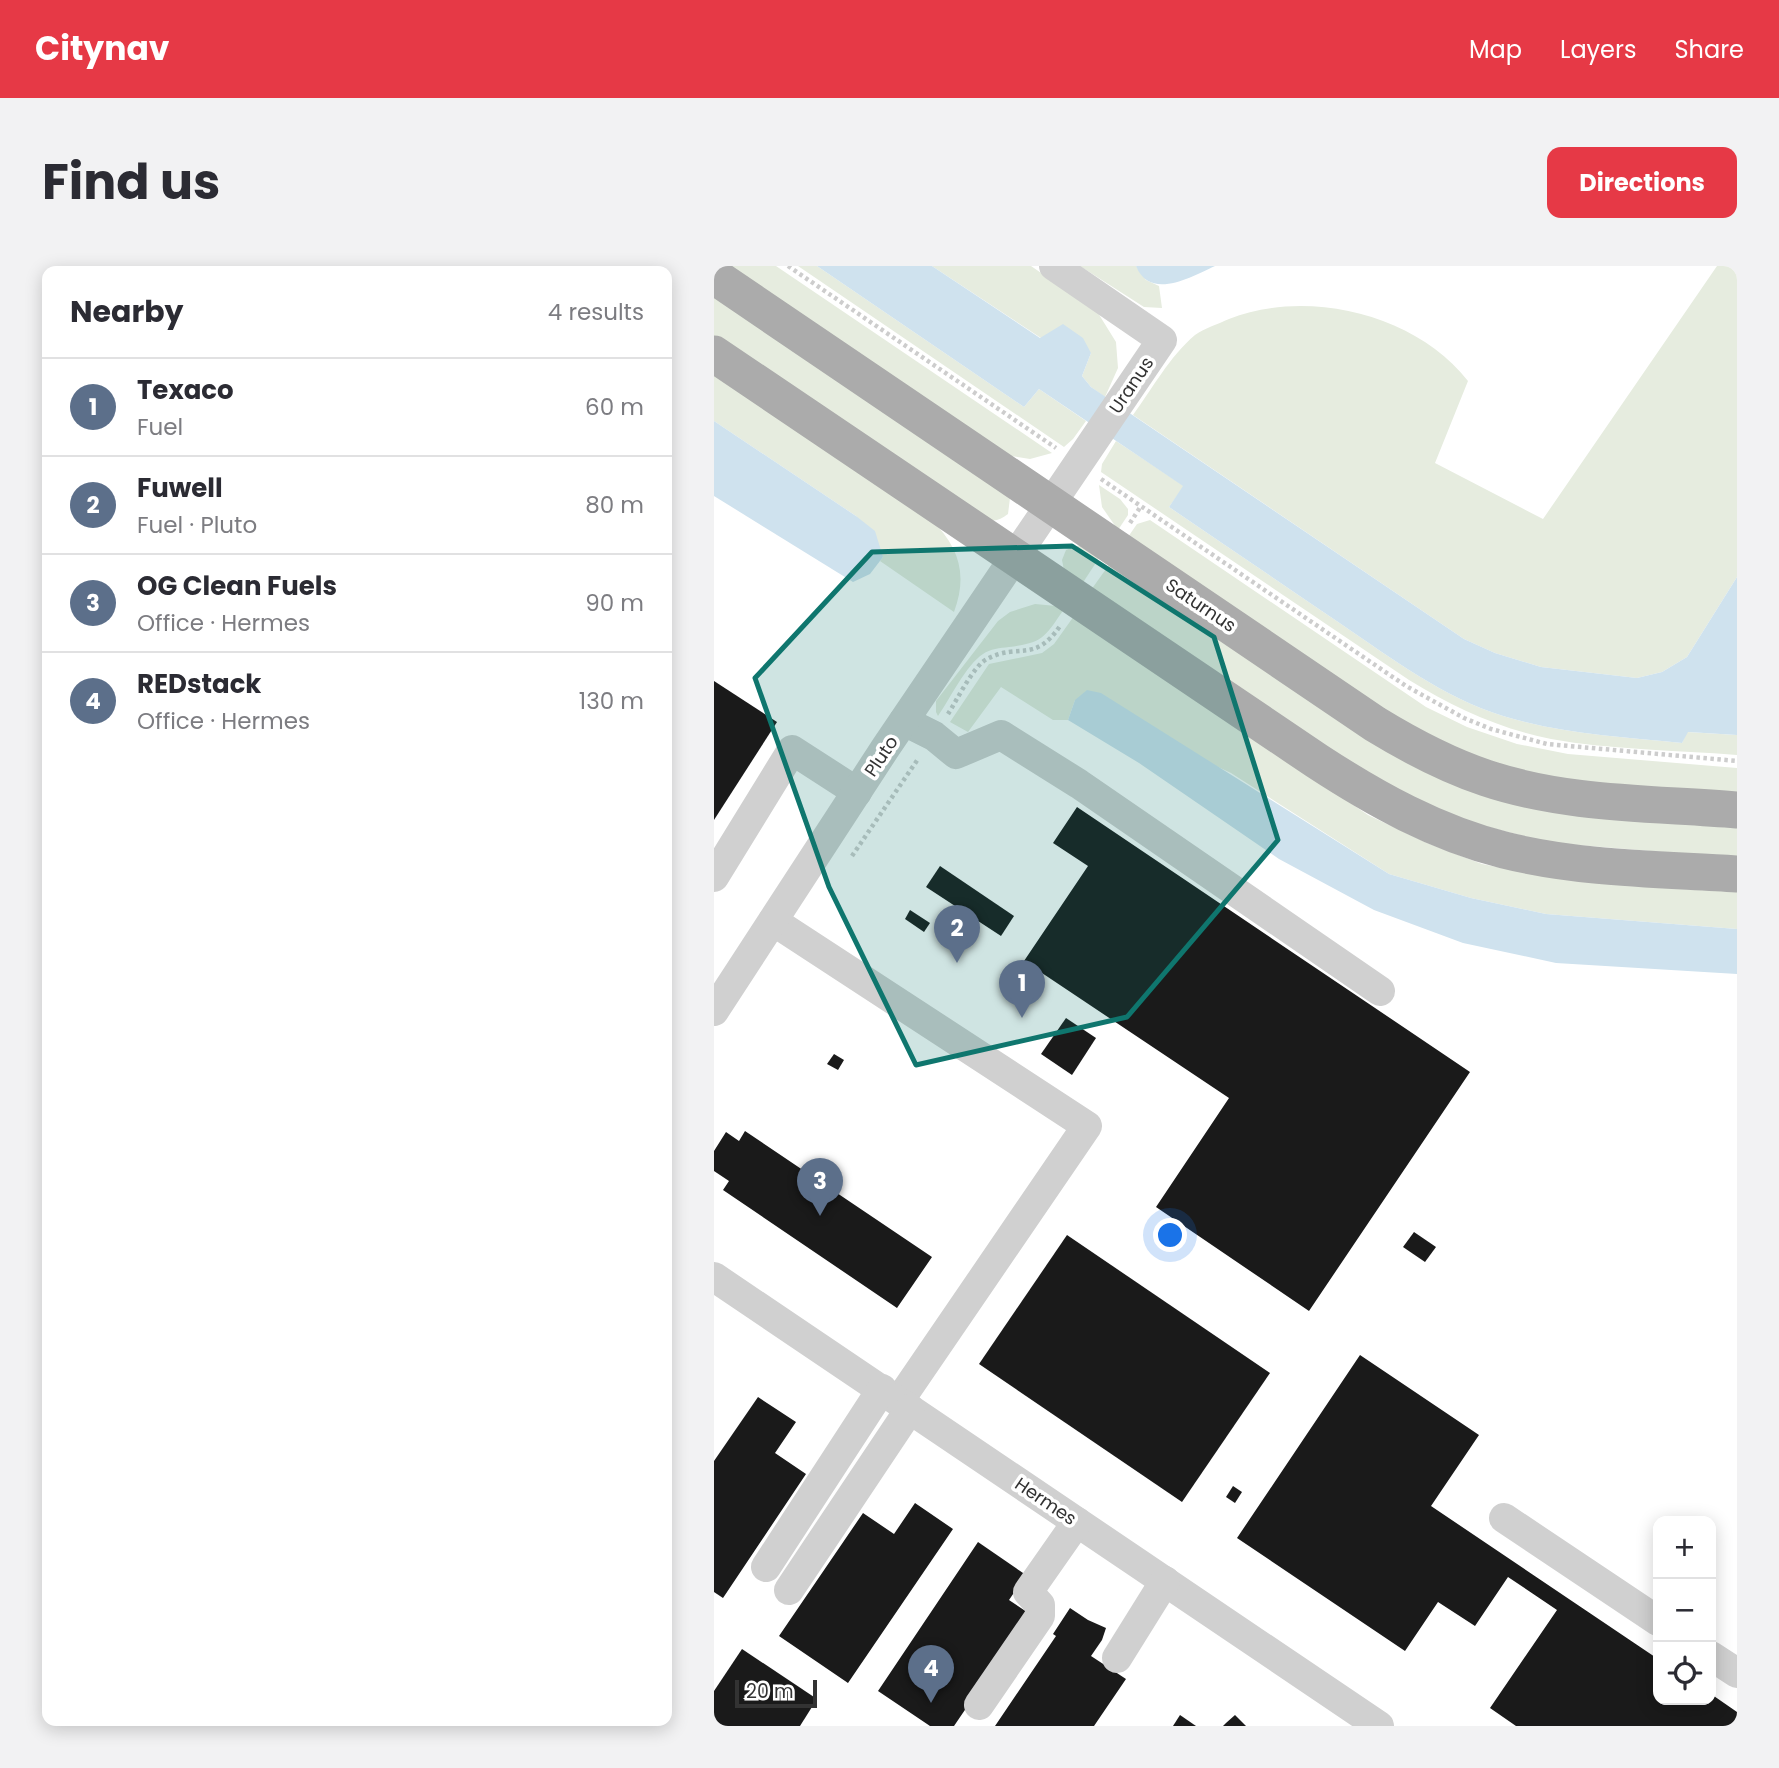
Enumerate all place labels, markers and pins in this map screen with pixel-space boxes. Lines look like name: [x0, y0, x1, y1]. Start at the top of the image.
pin: 2: [934, 905, 980, 963]
pin: 1: [999, 960, 1045, 1018]
pin: 3: [797, 1158, 843, 1216]
pin: 4: [908, 1645, 954, 1703]

